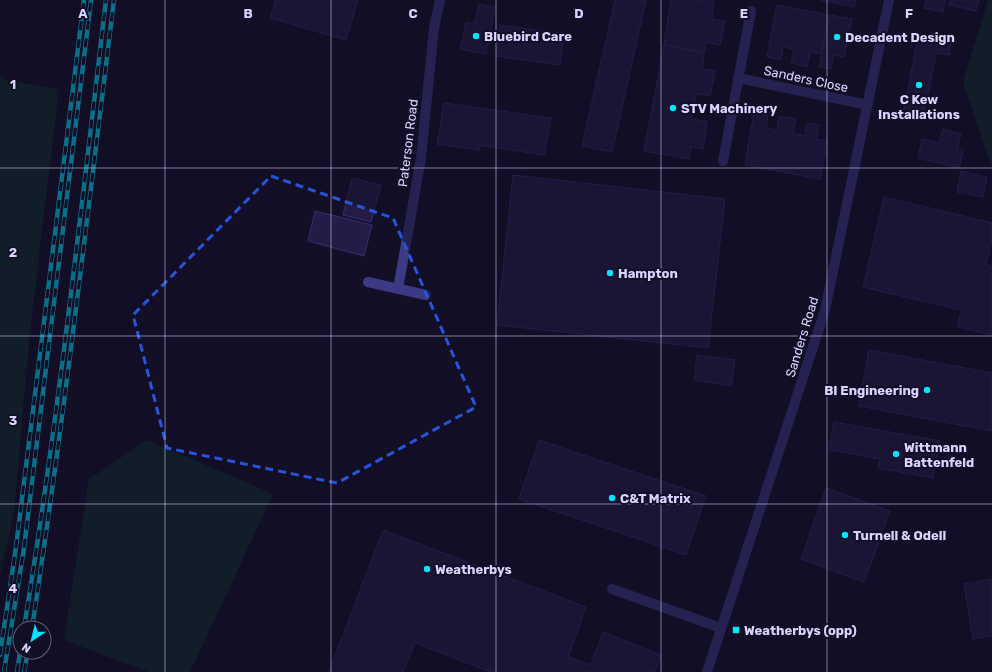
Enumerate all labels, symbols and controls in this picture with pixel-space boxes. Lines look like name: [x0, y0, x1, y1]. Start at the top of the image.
text: A: [78, 6, 88, 21]
text: B: [243, 6, 253, 21]
text: C: [408, 6, 418, 21]
text: D: [574, 6, 584, 21]
text: E: [740, 6, 748, 21]
text: F: [905, 6, 913, 21]
place label: Bluebird Care: [484, 29, 572, 44]
place label: Decadent Design: [845, 30, 955, 45]
marker: Bluebird Care: [471, 31, 481, 41]
marker: Decadent Design: [832, 32, 842, 42]
street label: Sanders Close: [762, 63, 850, 95]
text: 1: [10, 77, 16, 92]
marker: C Kew Installations: [914, 80, 924, 90]
place label: C Kew Installations: [878, 92, 960, 122]
street label: Paterson Road: [395, 98, 421, 188]
place label: STV Machinery: [681, 101, 777, 116]
marker: STV Machinery: [668, 103, 678, 113]
text: 2: [9, 245, 17, 260]
place label: Hampton: [618, 266, 678, 281]
marker: Hampton: [605, 268, 615, 278]
street label: Sanders Road: [783, 295, 821, 379]
place label: BI Engineering: [824, 383, 919, 398]
marker: BI Engineering: [922, 385, 932, 395]
text: 3: [9, 413, 18, 428]
place label: Wittmann Battenfeld: [904, 440, 974, 470]
marker: Wittmann Battenfeld: [891, 449, 901, 459]
place label: C&T Matrix: [620, 491, 691, 506]
marker: C&T Matrix: [607, 493, 617, 503]
place label: Turnell & Odell: [853, 528, 946, 543]
marker: Turnell & Odell: [840, 530, 850, 540]
place label: Weatherbys: [435, 562, 512, 577]
marker: Weatherbys: [422, 564, 432, 574]
text: 4: [9, 581, 18, 596]
north arrow: [12, 620, 52, 660]
place label: Weatherbys (opp): [744, 623, 857, 638]
marker: Weatherbys (opp): [731, 625, 741, 635]
text: N: [20, 640, 34, 655]

